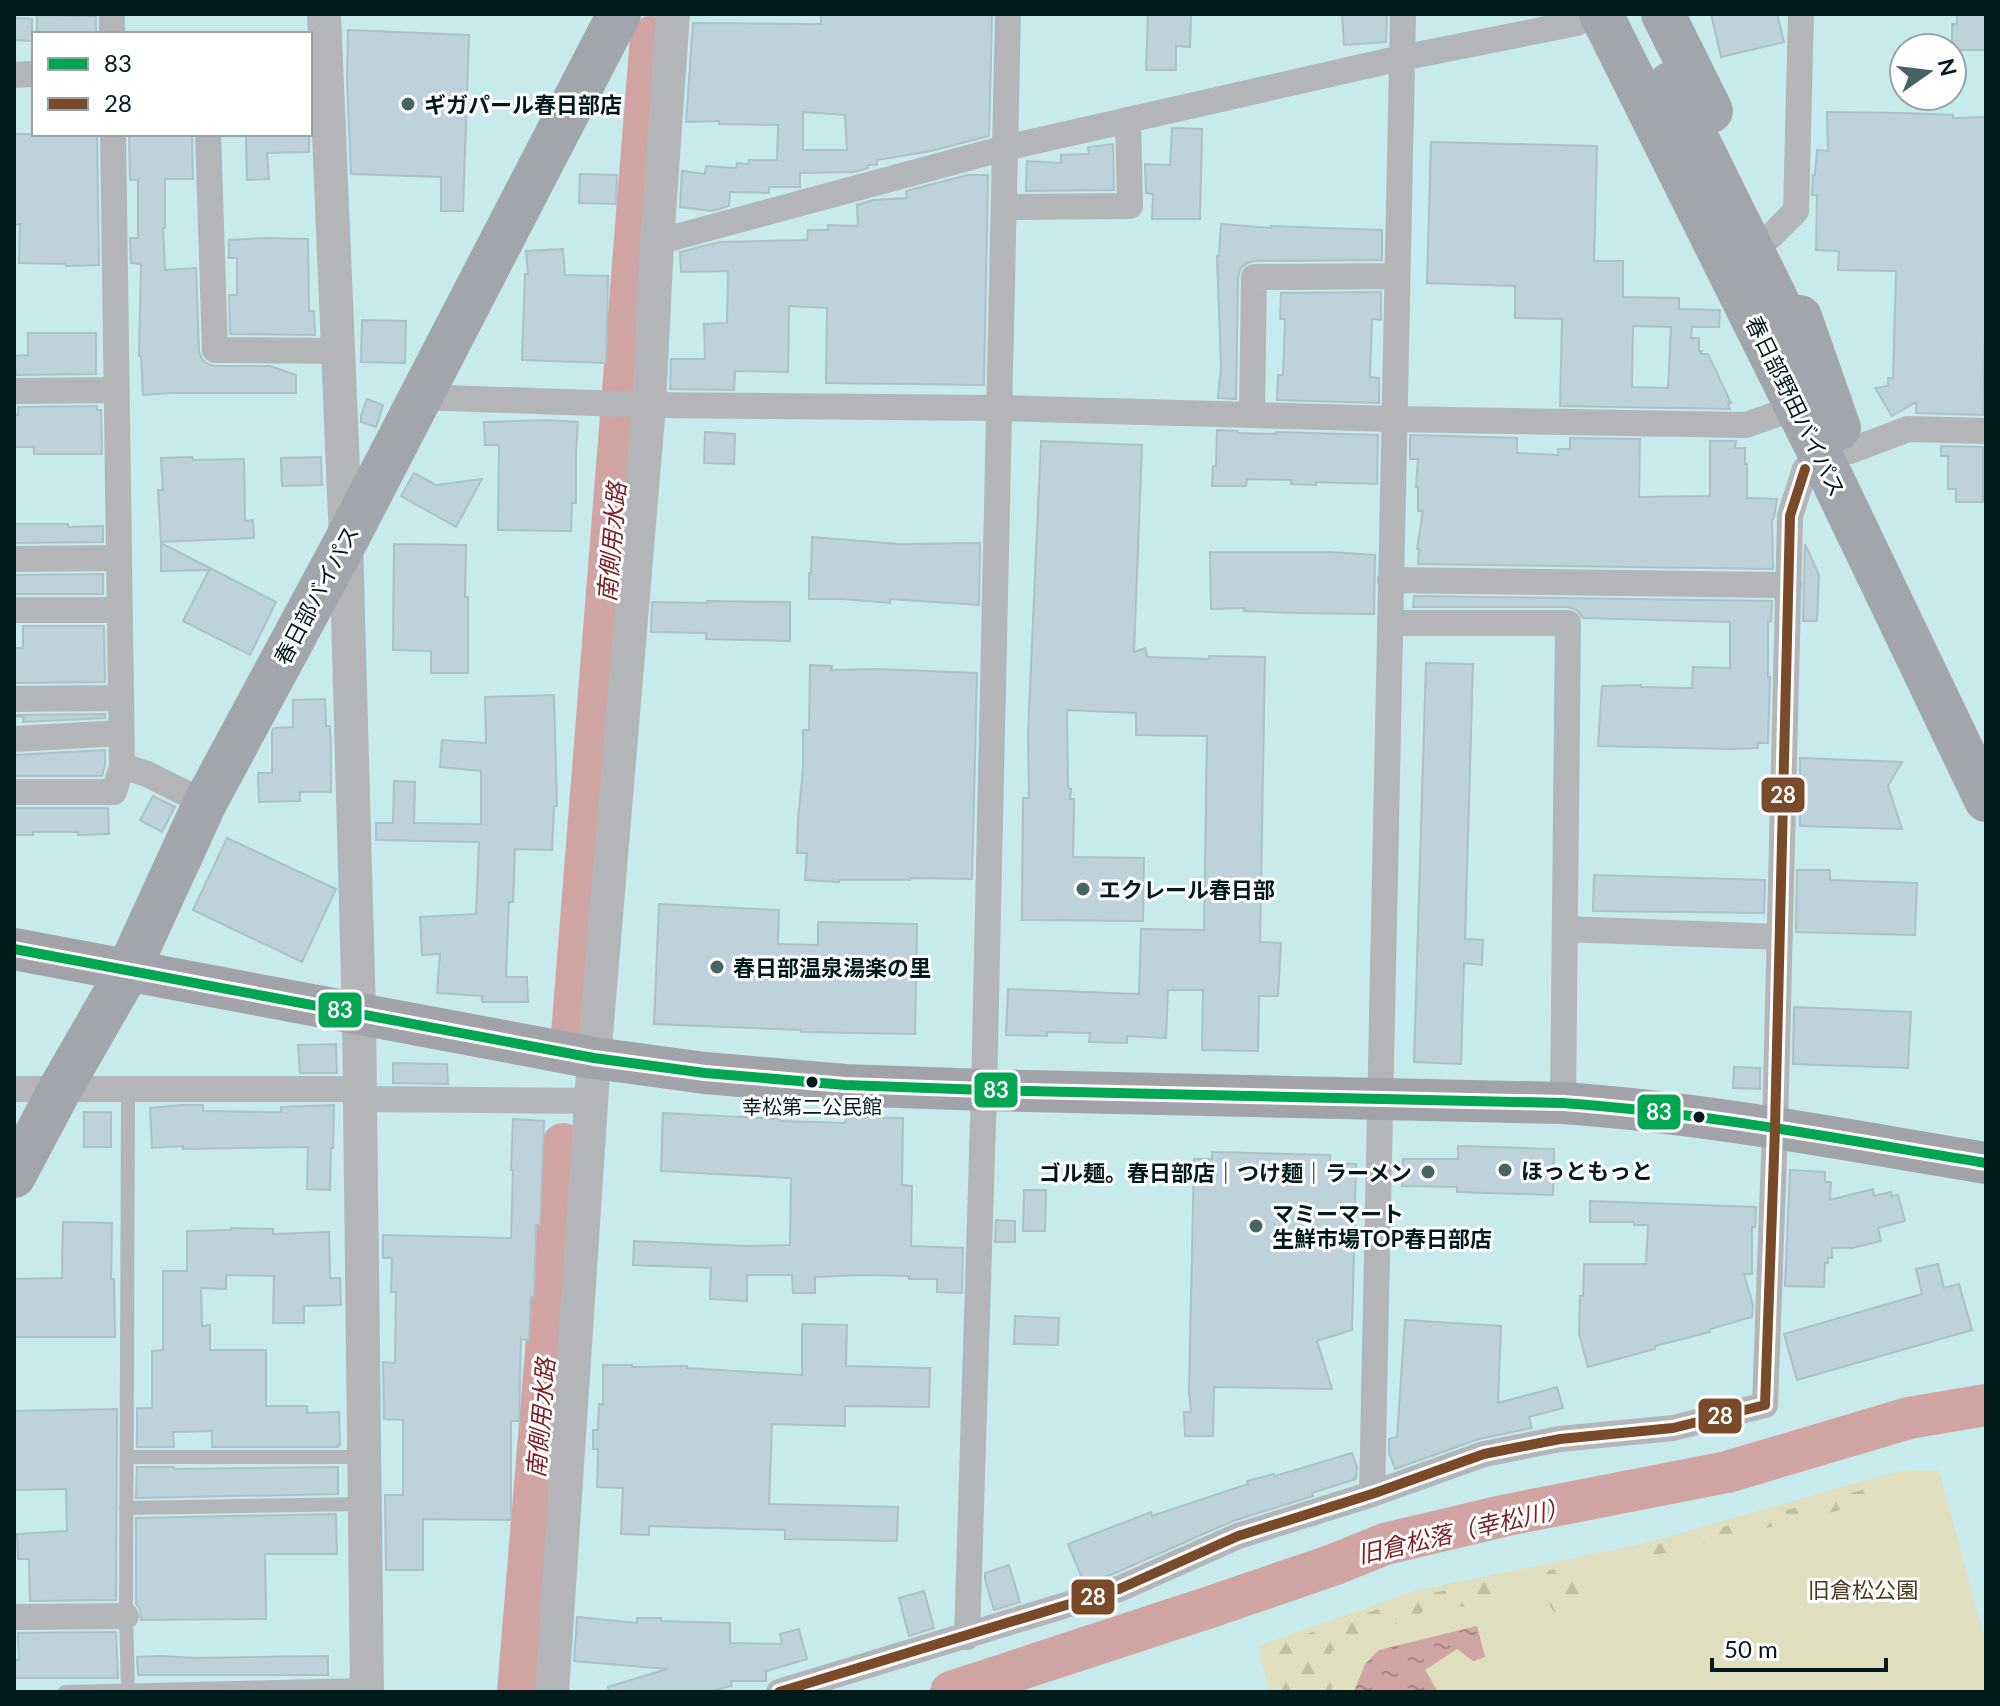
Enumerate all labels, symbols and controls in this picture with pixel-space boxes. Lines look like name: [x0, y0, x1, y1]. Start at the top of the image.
legend: [32, 32, 312, 136]
north arrow: [1888, 32, 1968, 112]
text: 83: [104, 48, 132, 77]
text: N: [1933, 56, 1963, 79]
text: 28: [104, 88, 132, 117]
place label: ギガパール春日部店: [424, 91, 622, 118]
marker: ギガパール春日部店: [399, 95, 417, 113]
street label: 春日部野田バイパス: [1741, 311, 1851, 501]
water label: 南側用水路: [591, 479, 631, 603]
street label: 春日部バイパス: [268, 521, 364, 669]
line badge: 28: [1760, 776, 1806, 814]
text: 28: [1770, 781, 1796, 808]
place label: エクレール春日部: [1099, 876, 1275, 903]
marker: エクレール春日部: [1074, 880, 1092, 898]
place label: 春日部温泉湯楽の里: [733, 954, 931, 981]
marker: 春日部温泉湯楽の里: [708, 958, 726, 976]
line badge: 83: [317, 991, 363, 1029]
text: 83: [327, 996, 353, 1023]
line badge: 83: [973, 1071, 1019, 1109]
marker: 幸松第二公民館: [804, 1074, 820, 1090]
text: 83: [983, 1076, 1009, 1103]
line badge: 83: [1636, 1093, 1682, 1131]
place label: 幸松第二公民館: [742, 1094, 882, 1118]
text: 83: [1646, 1098, 1672, 1125]
unlabelled marker: [1691, 1109, 1707, 1125]
place label: ほっともっと: [1521, 1157, 1653, 1184]
place label: ゴル麺。春日部店｜つけ麺｜ラーメン: [1039, 1159, 1412, 1186]
marker: ほっともっと: [1496, 1161, 1514, 1179]
marker: ゴル麺。春日部店｜つけ麺｜ラーメン: [1419, 1163, 1437, 1181]
place label: マミーマート 生鮮市場TOP春日部店: [1272, 1200, 1492, 1252]
marker: マミーマート 生鮮市場TOP春日部店: [1247, 1217, 1265, 1235]
water label: 南側用水路: [520, 1355, 560, 1479]
line badge: 28: [1697, 1397, 1743, 1435]
text: 28: [1707, 1402, 1733, 1429]
water label: 旧倉松落（幸松川）: [1355, 1492, 1571, 1568]
park label: 旧倉松公園: [1808, 1576, 1918, 1603]
line badge: 28: [1070, 1578, 1116, 1616]
text: 28: [1080, 1583, 1106, 1610]
scale bar: [1712, 1622, 1886, 1672]
text: 50 m: [1724, 1634, 1778, 1663]

